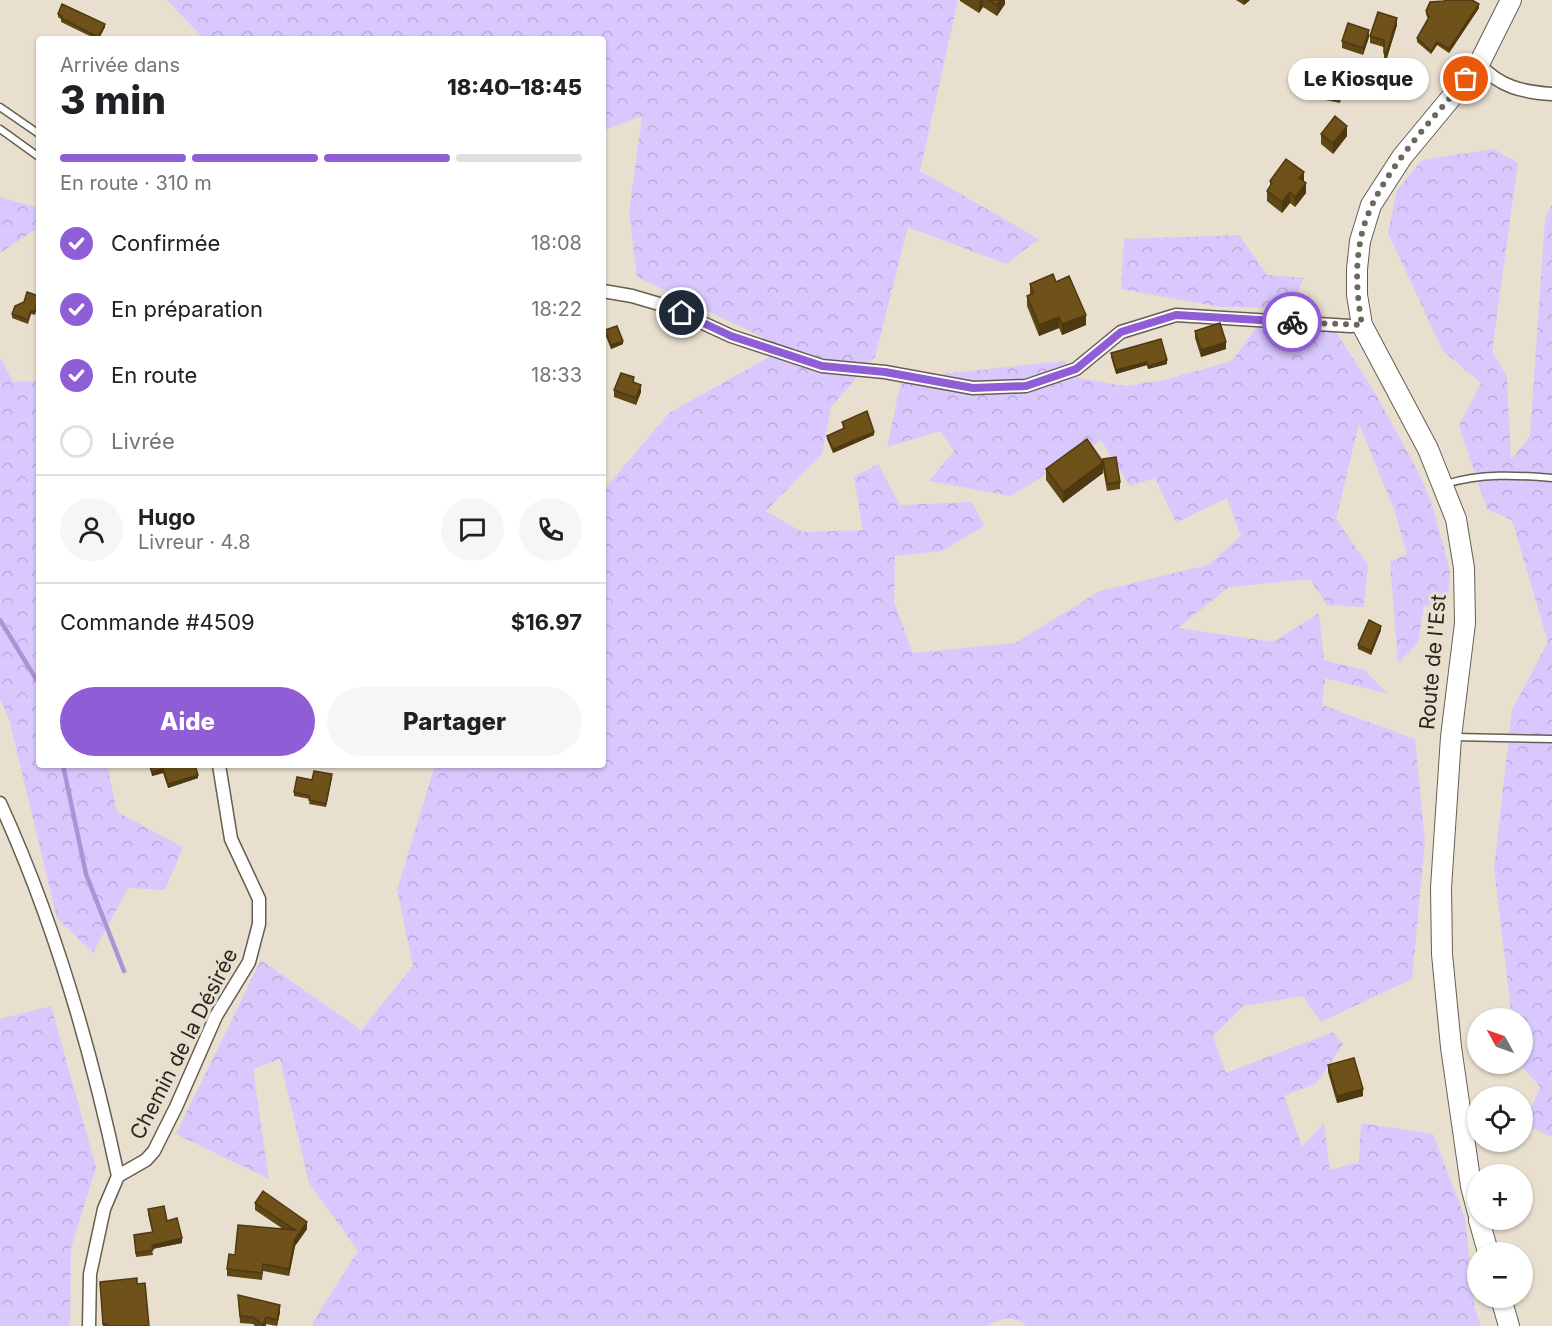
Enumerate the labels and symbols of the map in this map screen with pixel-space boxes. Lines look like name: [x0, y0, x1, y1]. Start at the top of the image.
pin: [1440, 53, 1491, 104]
callout: Le Kiosque: [1289, 58, 1430, 100]
pin: [656, 287, 707, 338]
courier: [1262, 292, 1322, 352]
street label: Route de l'Est: [1414, 593, 1451, 731]
street label: Chemin de la Désirée: [124, 944, 243, 1144]
north arrow: [1467, 1008, 1533, 1074]

